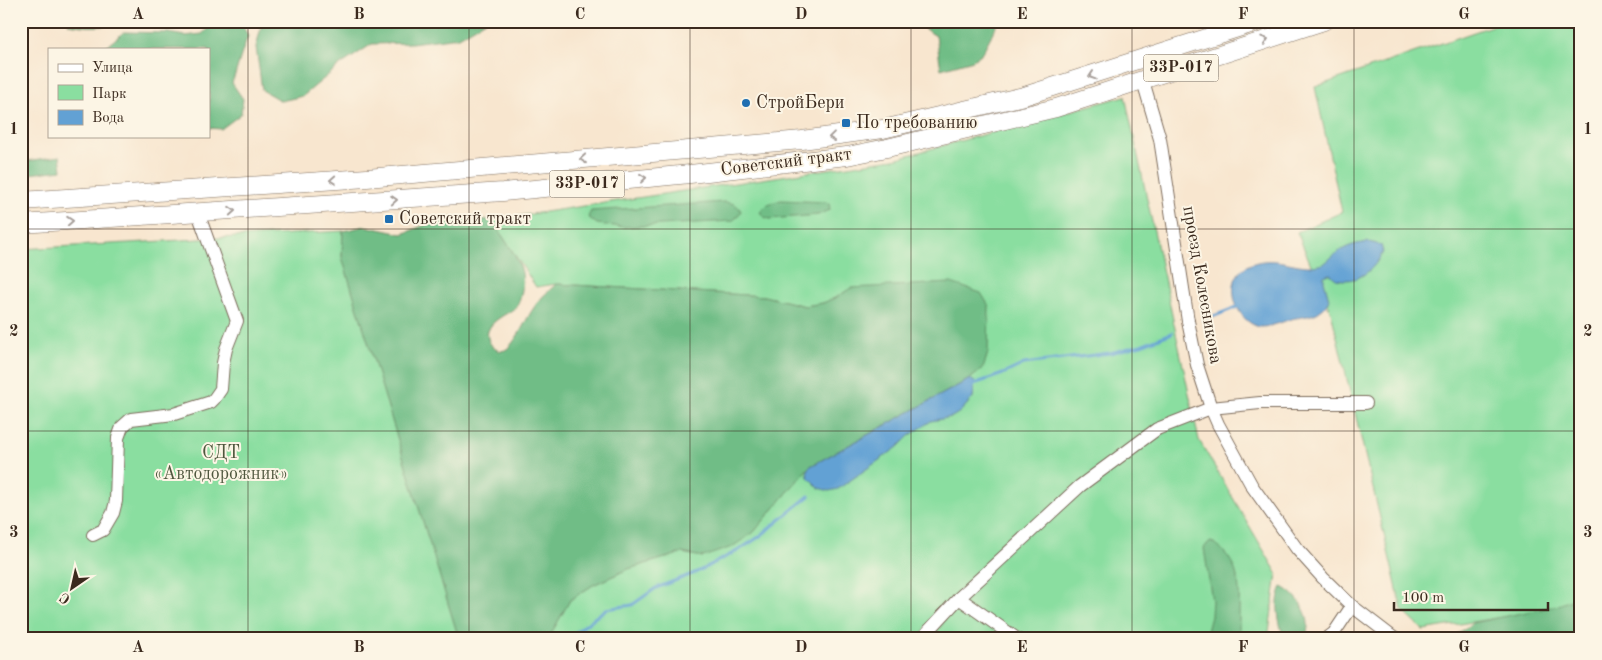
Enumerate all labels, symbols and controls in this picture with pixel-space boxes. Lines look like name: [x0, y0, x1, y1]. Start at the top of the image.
text: A: [132, 7, 144, 23]
text: B: [353, 7, 365, 23]
text: C: [575, 7, 585, 23]
text: D: [795, 7, 807, 23]
text: E: [1016, 7, 1028, 23]
text: F: [1238, 7, 1249, 23]
text: G: [1458, 7, 1470, 23]
one-way arrow: [1260, 36, 1269, 46]
legend: [48, 48, 210, 138]
road number: 33Р-017: [1144, 54, 1218, 82]
text: Улица: [92, 61, 133, 76]
one-way arrow: [1088, 70, 1096, 80]
text: Парк: [92, 87, 127, 102]
place label: СтройБери: [756, 94, 845, 112]
marker: СтройБери: [740, 97, 752, 109]
text: Вода: [92, 111, 125, 126]
place label: По требованию: [856, 114, 977, 132]
marker: По требованию: [840, 117, 852, 129]
text: 1: [9, 122, 19, 138]
text: 1: [1583, 122, 1593, 138]
one-way arrow: [827, 131, 835, 142]
street label: Советский тракт: [719, 145, 853, 179]
one-way arrow: [578, 154, 586, 165]
road number: 33Р-017: [550, 170, 624, 198]
one-way arrow: [640, 173, 648, 184]
one-way arrow: [329, 175, 337, 186]
one-way arrow: [390, 194, 398, 205]
street label: проезд Колесникова: [1179, 204, 1225, 366]
one-way arrow: [228, 205, 236, 216]
place label: Советский тракт: [399, 210, 531, 228]
marker: Советский тракт: [383, 213, 395, 225]
one-way arrow: [66, 216, 74, 227]
text: 2: [9, 324, 19, 340]
text: 2: [1583, 324, 1593, 340]
park label: СДТ «Автодорожник»: [154, 444, 288, 483]
text: 3: [9, 525, 19, 541]
text: 3: [1583, 525, 1593, 541]
north arrow: [48, 562, 98, 612]
scale bar: [1394, 580, 1548, 612]
text: С: [58, 590, 73, 606]
text: 100 m: [1402, 591, 1444, 606]
text: A: [132, 640, 144, 656]
text: B: [353, 640, 365, 656]
text: C: [575, 640, 585, 656]
text: D: [795, 640, 807, 656]
text: E: [1016, 640, 1028, 656]
text: F: [1238, 640, 1249, 656]
text: G: [1458, 640, 1470, 656]

